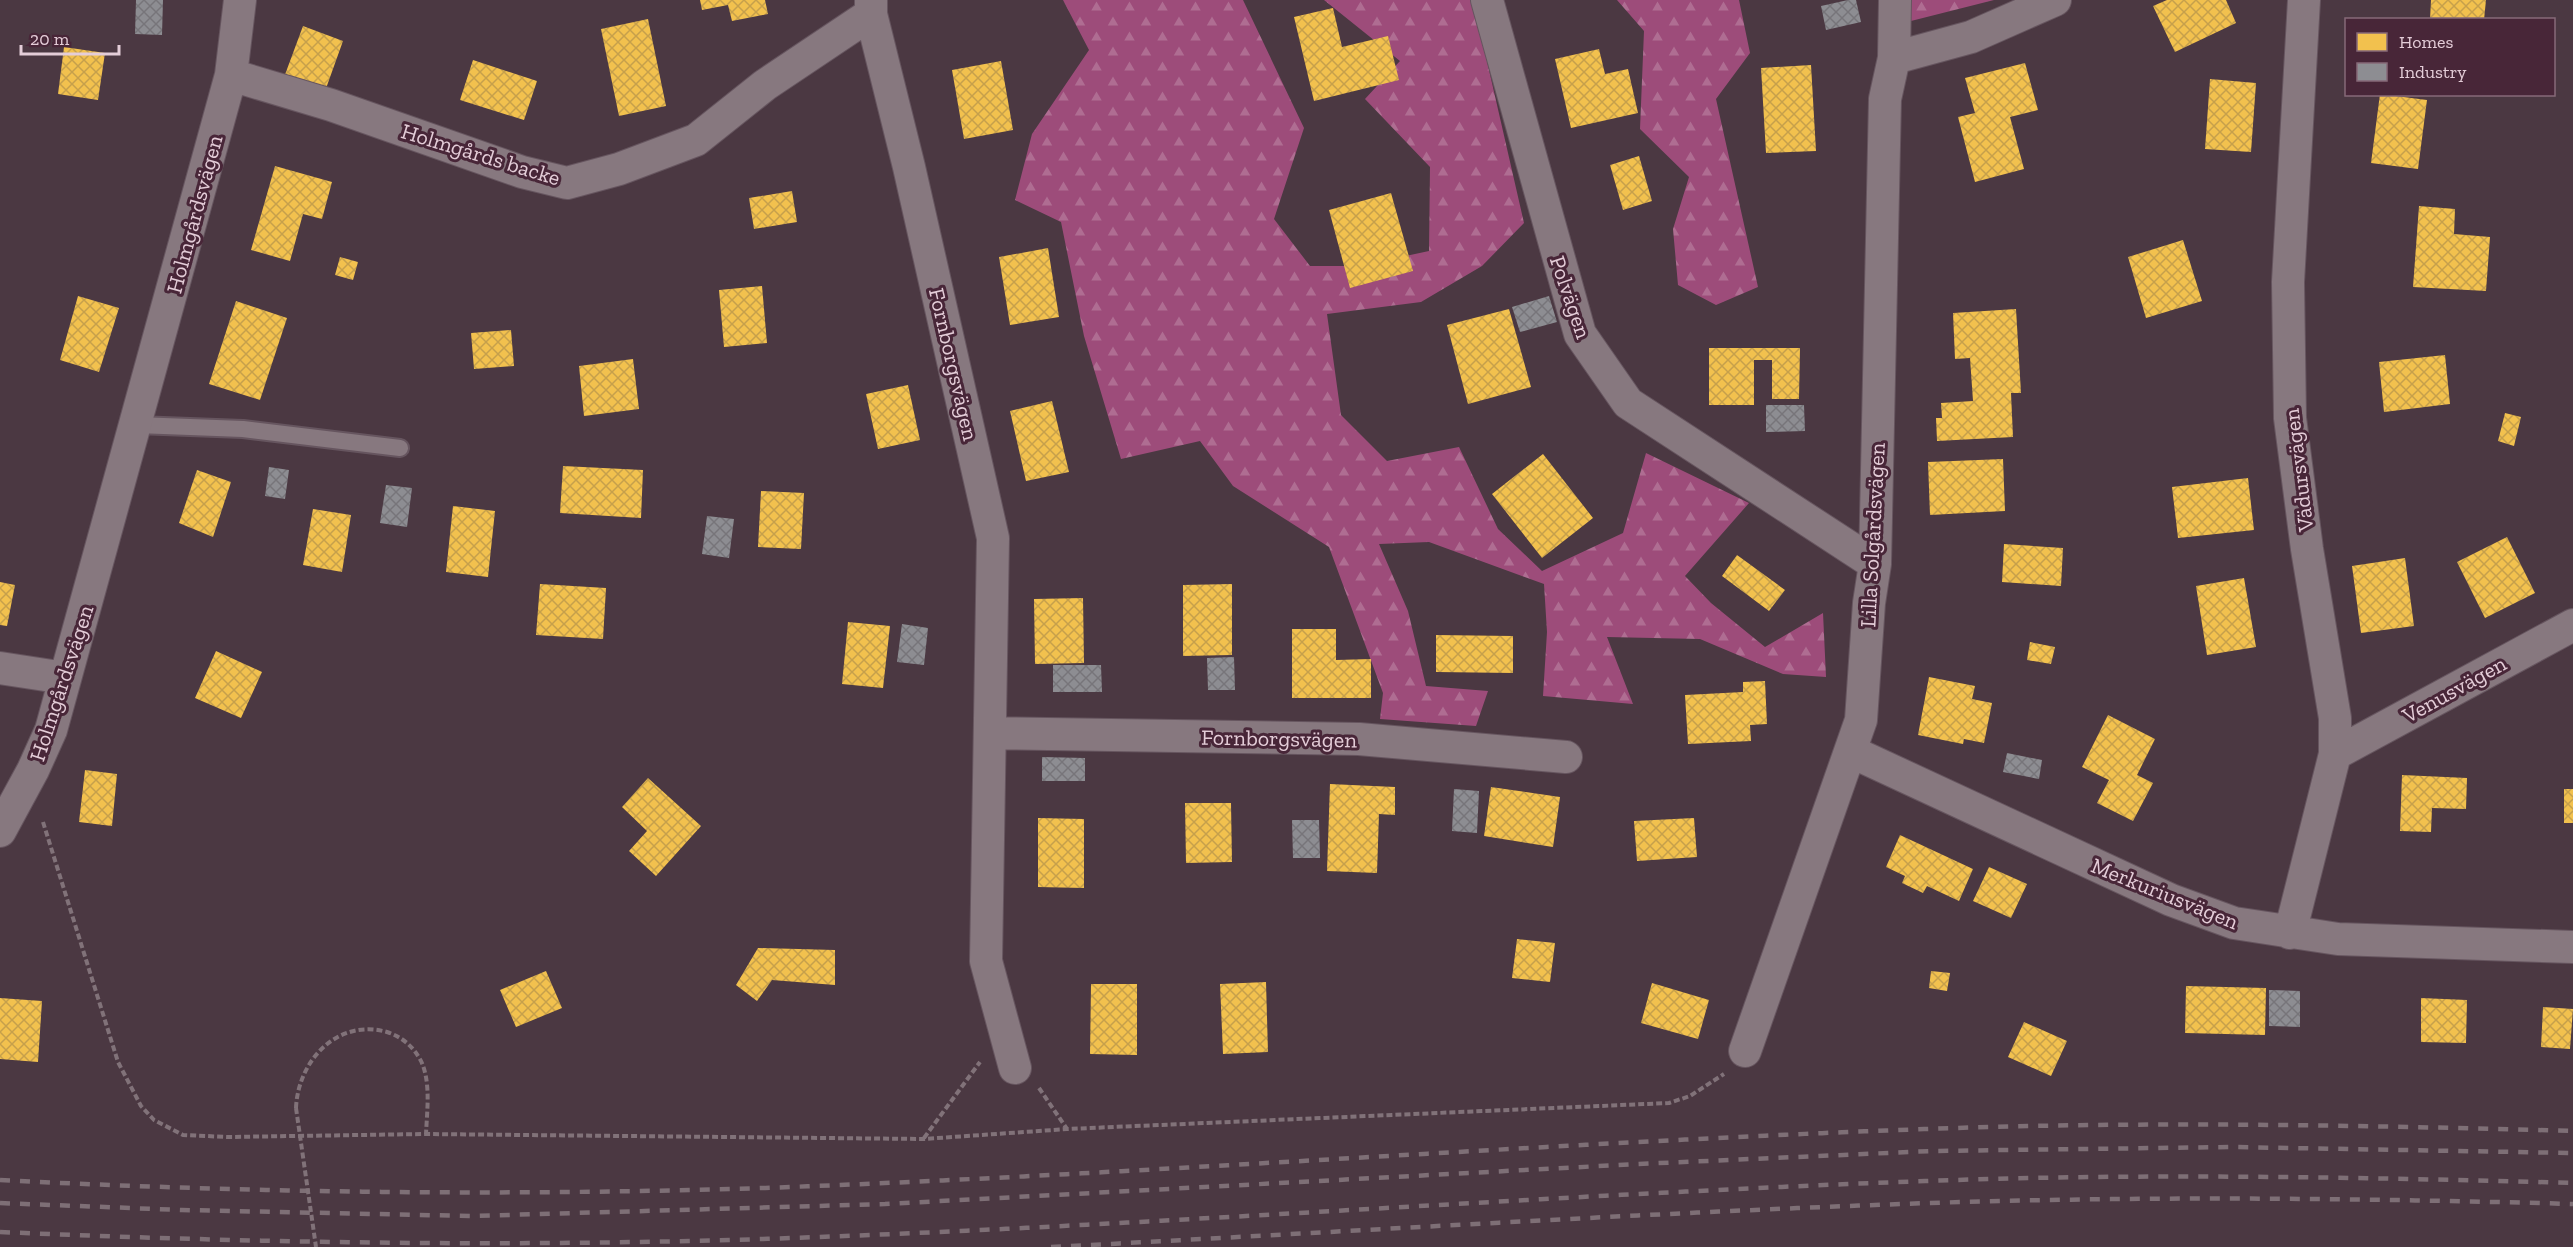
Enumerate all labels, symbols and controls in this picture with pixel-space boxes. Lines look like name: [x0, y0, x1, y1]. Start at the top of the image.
scale bar: [21, 18, 118, 56]
legend: [2345, 18, 2555, 96]
text: 20 m: [30, 28, 70, 50]
text: Homes: [2399, 31, 2453, 53]
text: Industry: [2399, 61, 2467, 83]
street label: Holmgårds backe: [398, 117, 564, 191]
street label: Holmgårdsvägen: [160, 132, 229, 296]
street label: Polvägen: [1544, 252, 1597, 343]
street label: Fornborgsvägen: [923, 285, 984, 443]
street label: Vädursvägen: [2278, 407, 2320, 534]
street label: Lilla Solgårdsvägen: [1854, 442, 1891, 628]
street label: Holmgårdsvägen: [23, 601, 100, 765]
street label: Venusvägen: [2397, 650, 2511, 729]
street label: Fornborgsvägen: [1201, 724, 1357, 753]
street label: Merkuriusvägen: [2087, 852, 2243, 935]

